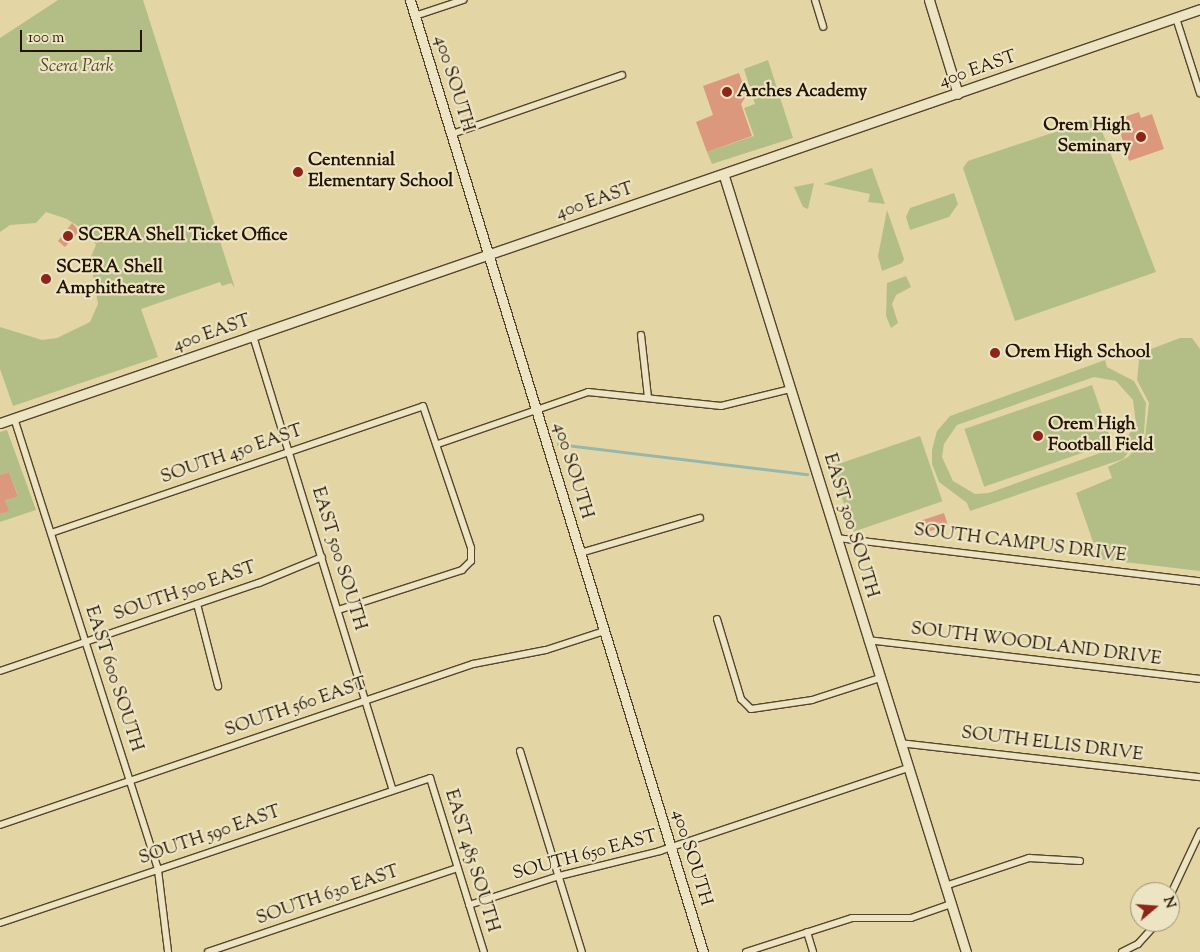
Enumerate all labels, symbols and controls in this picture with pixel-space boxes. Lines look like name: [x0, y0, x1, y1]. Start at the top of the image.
scale bar: [22, 20, 145, 52]
text: 100 m: [28, 28, 64, 49]
street label: 400 SOUTH: [428, 33, 478, 135]
street label: 400 EAST: [936, 47, 1020, 93]
park label: Scera Park: [40, 56, 114, 78]
place label: Arches Academy: [737, 81, 867, 103]
marker: Arches Academy: [721, 86, 733, 98]
place label: Orem High Seminary: [1043, 116, 1131, 158]
marker: Orem High Seminary: [1135, 131, 1147, 143]
place label: Centennial Elementary School: [308, 151, 453, 193]
marker: Centennial Elementary School: [292, 166, 304, 178]
street label: 400 EAST: [553, 179, 637, 225]
place label: SCERA Shell Ticket Office: [78, 225, 288, 247]
marker: SCERA Shell Ticket Office: [62, 230, 74, 242]
place label: SCERA Shell Amphitheatre: [56, 258, 165, 300]
marker: SCERA Shell Amphitheatre: [40, 273, 52, 285]
street label: 400 EAST: [170, 311, 254, 357]
place label: Orem High School: [1005, 342, 1150, 364]
marker: Orem High School: [989, 347, 1001, 359]
place label: Orem High Football Field: [1048, 415, 1153, 458]
street label: 400 SOUTH: [547, 420, 597, 522]
street label: SOUTH 450 EAST: [158, 421, 306, 489]
marker: Orem High Football Field: [1032, 430, 1044, 442]
street label: EAST 300 SOUTH: [818, 451, 882, 601]
street label: EAST 500 SOUTH: [306, 485, 370, 633]
street label: SOUTH CAMPUS DRIVE: [912, 520, 1128, 568]
street label: SOUTH 500 EAST: [111, 558, 259, 626]
street label: EAST 600 SOUTH: [79, 603, 147, 755]
street label: SOUTH WOODLAND DRIVE: [909, 619, 1163, 671]
street label: SOUTH 560 EAST: [222, 674, 370, 742]
street label: SOUTH ELLIS DRIVE: [960, 723, 1144, 767]
street label: EAST 485 SOUTH: [439, 787, 503, 935]
street label: SOUTH 590 EAST: [136, 802, 284, 870]
street label: 400 SOUTH: [666, 807, 716, 909]
street label: SOUTH 650 EAST: [510, 826, 660, 886]
street label: SOUTH 630 EAST: [254, 861, 402, 931]
north arrow: [1130, 882, 1180, 932]
text: N: [1157, 894, 1180, 911]

